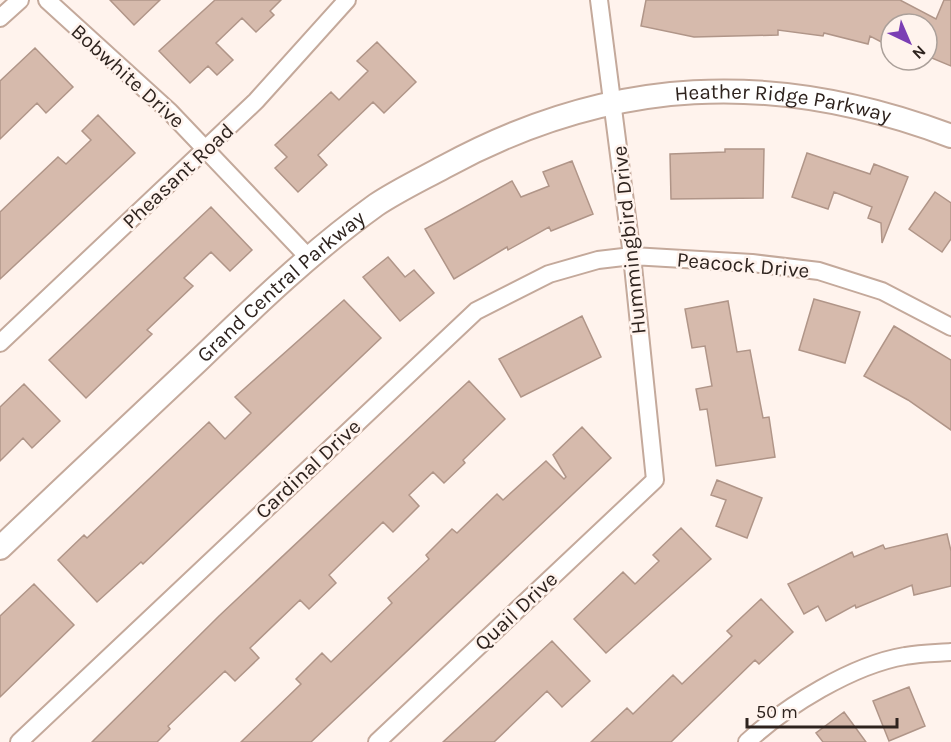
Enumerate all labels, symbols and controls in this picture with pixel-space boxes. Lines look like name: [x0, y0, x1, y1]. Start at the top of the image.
north arrow: [879, 12, 939, 72]
street label: Bobwhite Drive: [67, 19, 189, 133]
text: N: [908, 42, 930, 63]
street label: Heather Ridge Parkway: [673, 79, 894, 128]
street label: Pheasant Road: [117, 118, 239, 234]
street label: Hummingbird Drive: [607, 144, 651, 336]
street label: Grand Central Parkway: [192, 205, 370, 367]
street label: Peacock Drive: [676, 247, 810, 283]
street label: Cardinal Drive: [250, 414, 366, 524]
street label: Quail Drive: [470, 567, 562, 655]
scale bar: [747, 691, 897, 729]
text: 50 m: [756, 701, 798, 723]

